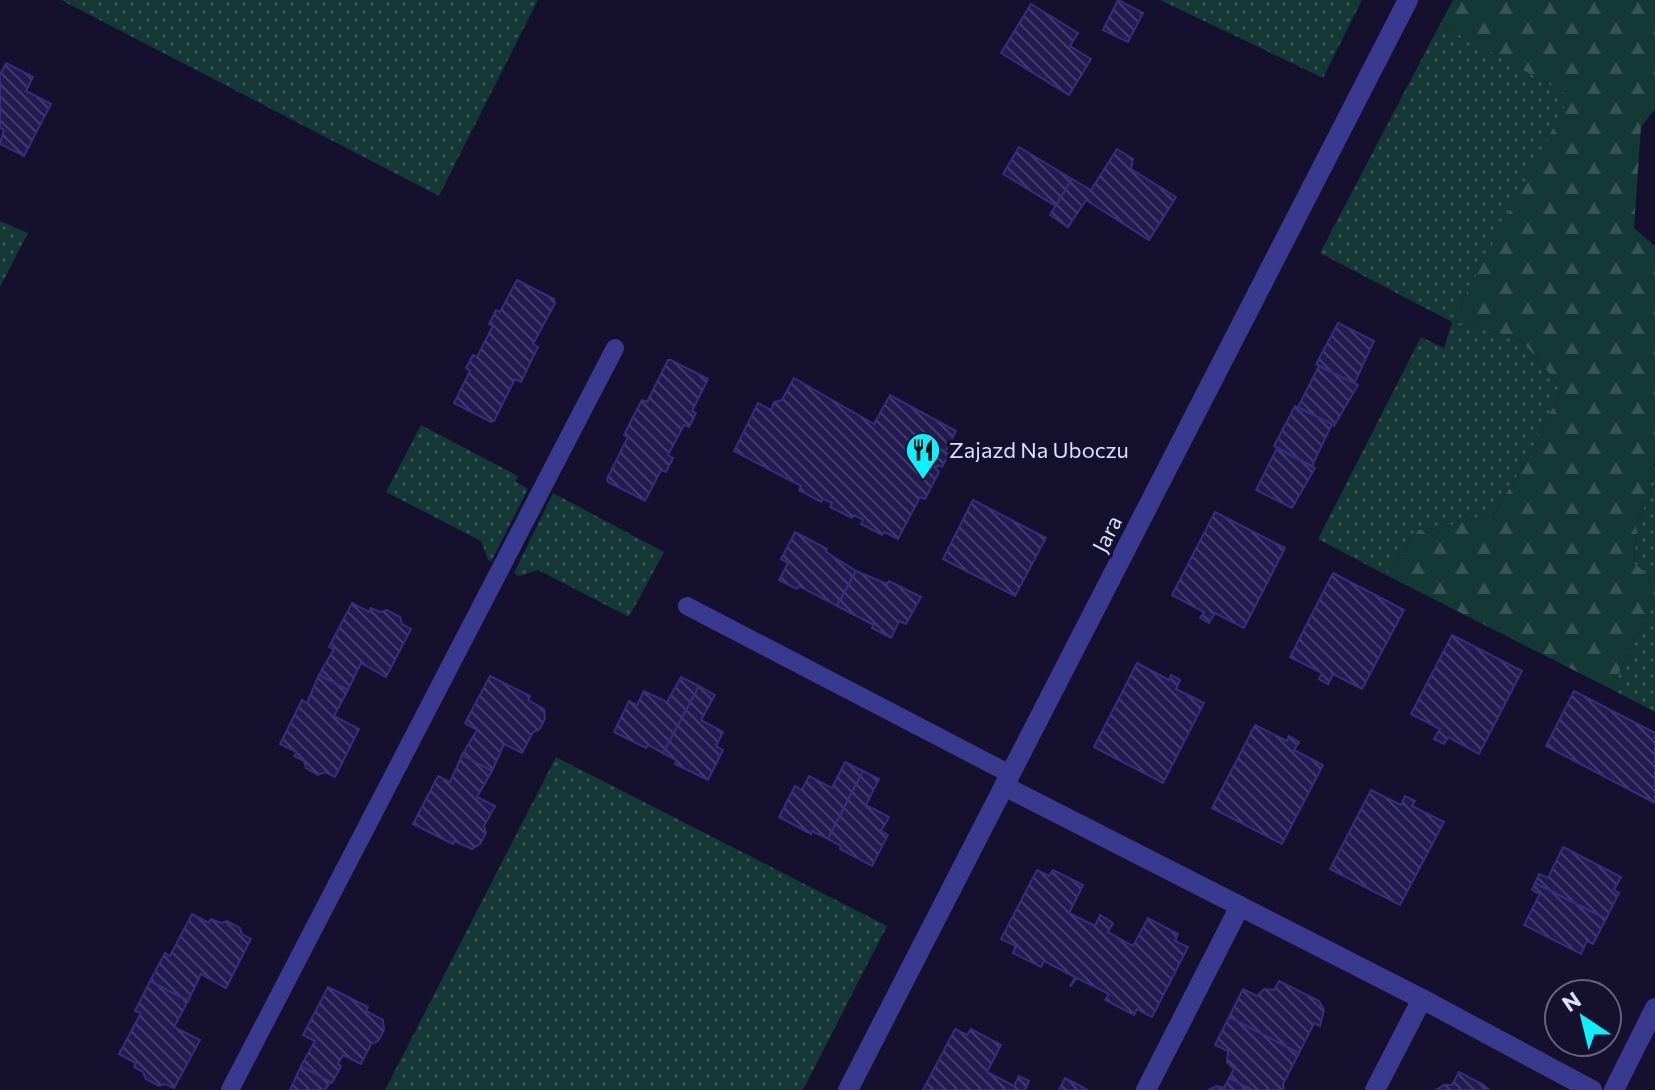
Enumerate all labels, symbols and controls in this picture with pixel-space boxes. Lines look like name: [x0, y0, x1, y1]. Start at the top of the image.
restaurant icon: Zajazd Na Uboczu: [904, 431, 942, 481]
place label: Zajazd Na Uboczu: [949, 436, 1129, 463]
street label: Jara: [1086, 511, 1127, 557]
north arrow: [1543, 978, 1623, 1058]
text: N: [1557, 985, 1586, 1017]

